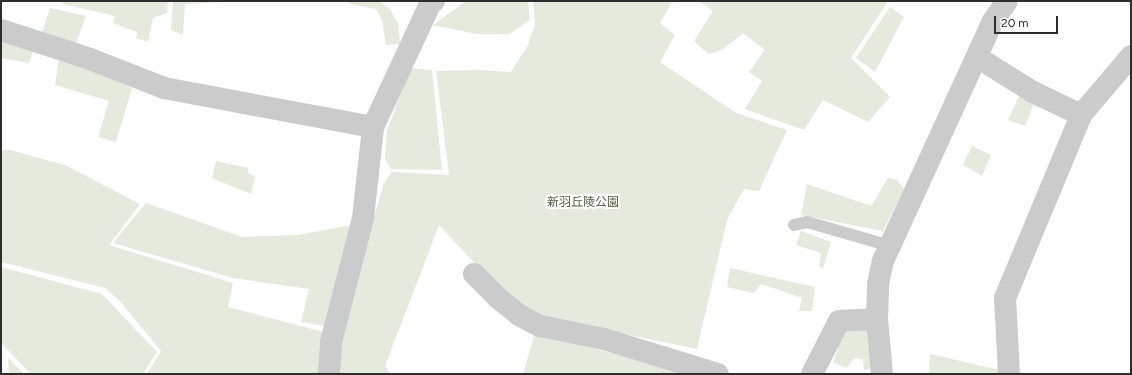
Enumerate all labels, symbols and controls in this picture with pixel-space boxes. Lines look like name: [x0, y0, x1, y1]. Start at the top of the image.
scale bar: [996, 8, 1060, 34]
text: 20 m: [1001, 16, 1029, 30]
park label: 新羽丘陵公園: [547, 196, 619, 210]

